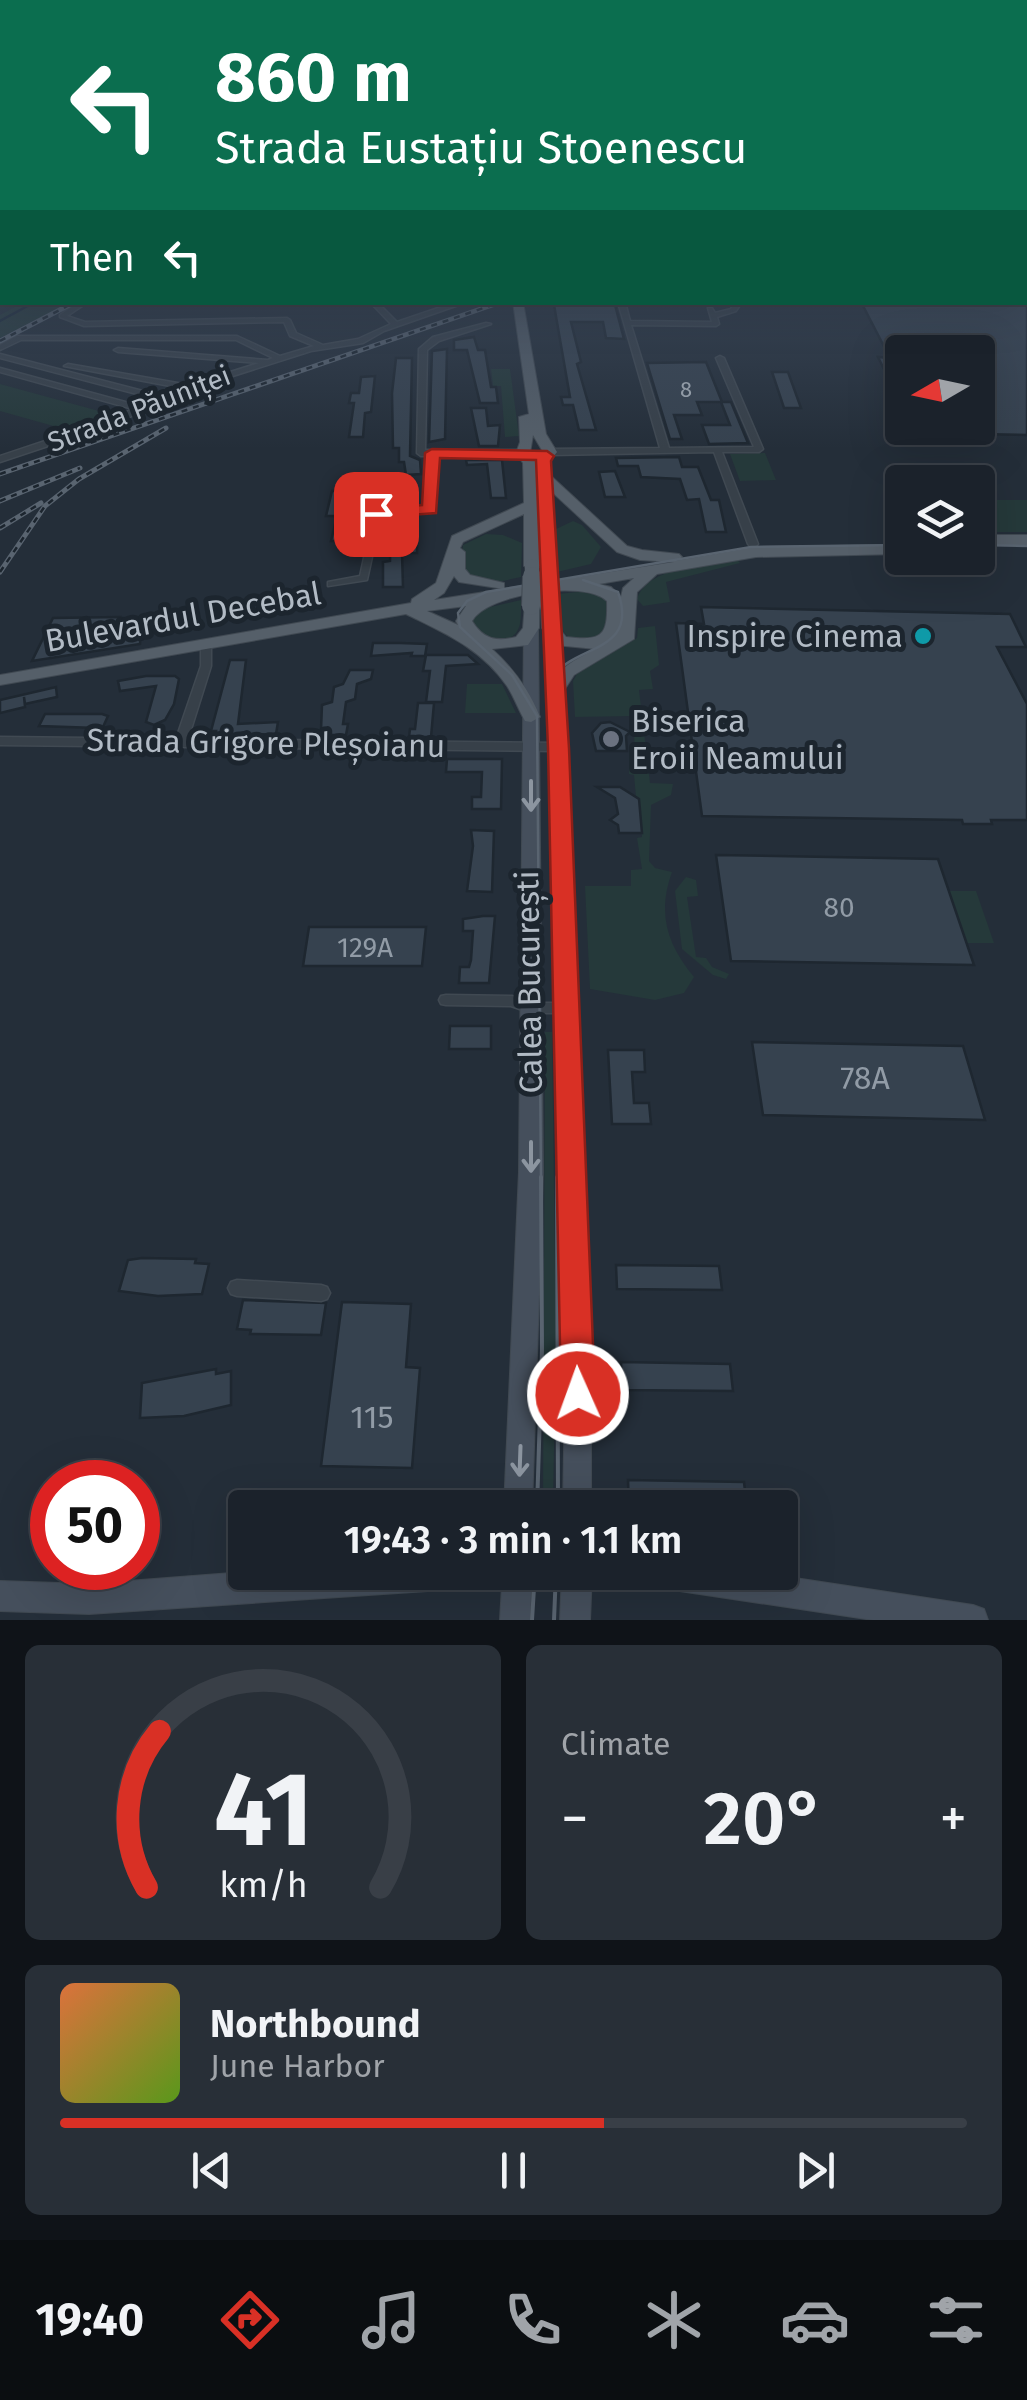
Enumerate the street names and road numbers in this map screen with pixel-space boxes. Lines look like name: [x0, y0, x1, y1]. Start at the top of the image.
street label: Strada Păuniței: [43, 359, 235, 460]
street label: Bulevardul Decebal: [42, 574, 324, 660]
street label: Strada Grigore Pleșoianu: [86, 721, 446, 766]
street label: Calea București: [508, 870, 551, 1094]

